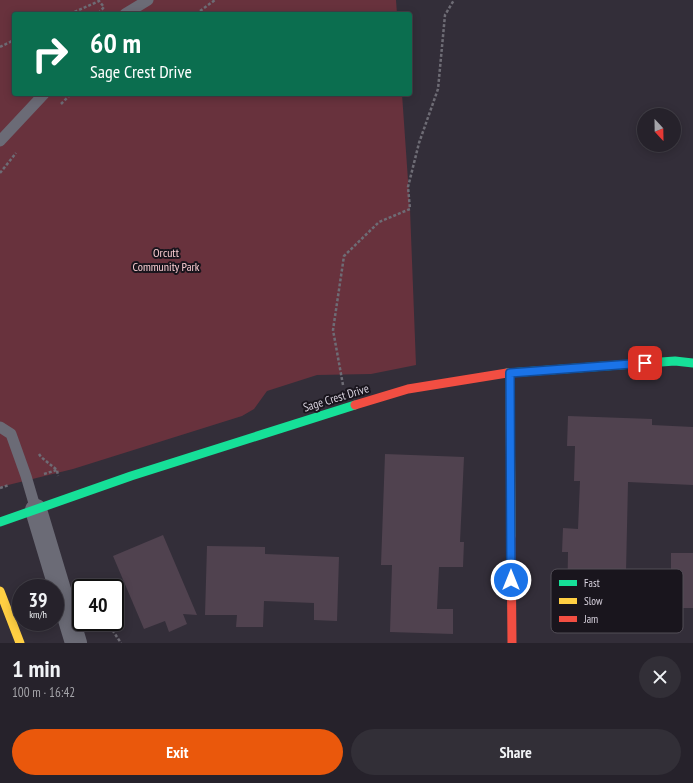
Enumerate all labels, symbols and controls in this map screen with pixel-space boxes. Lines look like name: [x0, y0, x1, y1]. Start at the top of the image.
text: 60 m: [90, 24, 141, 61]
icon: right: [24, 28, 76, 80]
text: Sage Crest Drive: [90, 60, 192, 83]
north arrow: [637, 108, 681, 152]
map controls: [637, 108, 681, 152]
park label: Orcutt Community Park: [133, 245, 200, 274]
pin: [628, 346, 662, 380]
icon: arrive: [634, 352, 656, 374]
street label: Sage Crest Drive: [301, 380, 371, 415]
position arrow: [490, 559, 532, 601]
legend: [551, 569, 683, 633]
text: Fast: [584, 576, 600, 590]
speed limit sign: 40: [72, 579, 124, 631]
text: 39: [28, 587, 48, 613]
text: Slow: [584, 594, 603, 608]
text: km/h: [29, 608, 47, 621]
text: Jam: [583, 612, 598, 626]
text: 1 min: [12, 653, 60, 684]
button: close: [639, 656, 681, 698]
text: 100 m · 16:42: [12, 684, 75, 701]
button: Exit: [12, 729, 343, 775]
button: Share: [351, 729, 681, 775]

